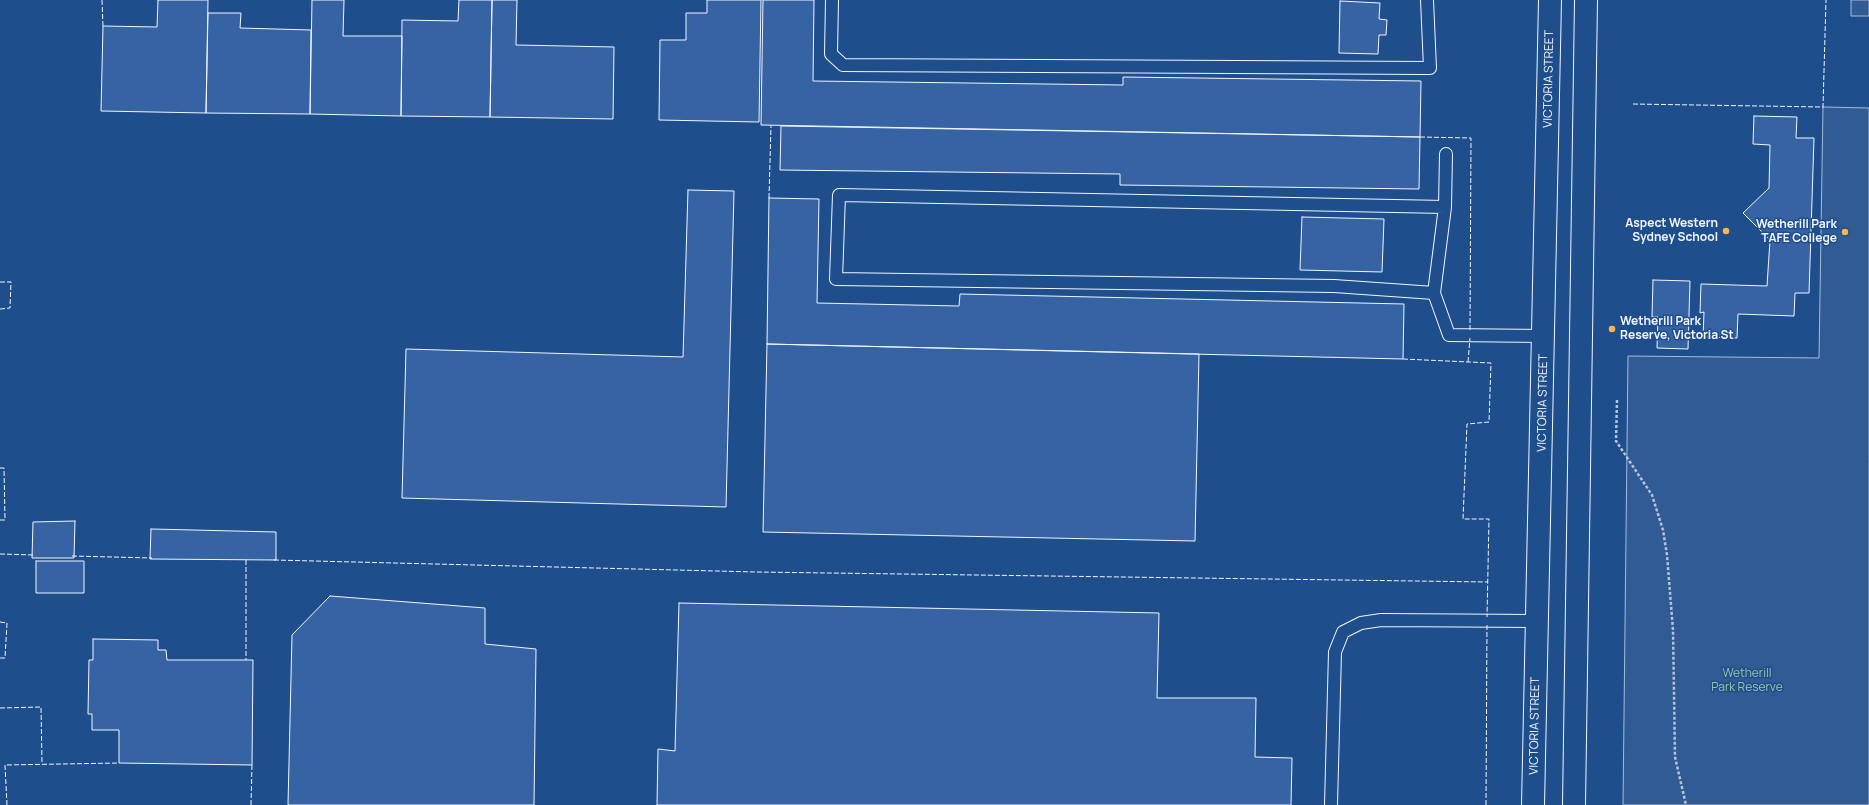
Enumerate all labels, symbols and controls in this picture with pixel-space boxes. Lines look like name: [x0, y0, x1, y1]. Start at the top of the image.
street label: VICTORIA STREET: [1541, 30, 1557, 128]
place label: Aspect Western Sydney School: [1625, 217, 1718, 245]
place label: Wetherill Park TAFE College: [1756, 218, 1837, 246]
marker: Aspect Western Sydney School: [1721, 226, 1731, 236]
marker: Wetherill Park TAFE College: [1840, 227, 1850, 237]
place label: Wetherill Park Reserve, Victoria St: [1620, 315, 1734, 343]
marker: Wetherill Park Reserve, Victoria St: [1607, 324, 1617, 334]
street label: VICTORIA STREET: [1535, 354, 1551, 452]
park label: Wetherill Park Reserve: [1711, 667, 1783, 695]
street label: VICTORIA STREET: [1527, 677, 1543, 775]

